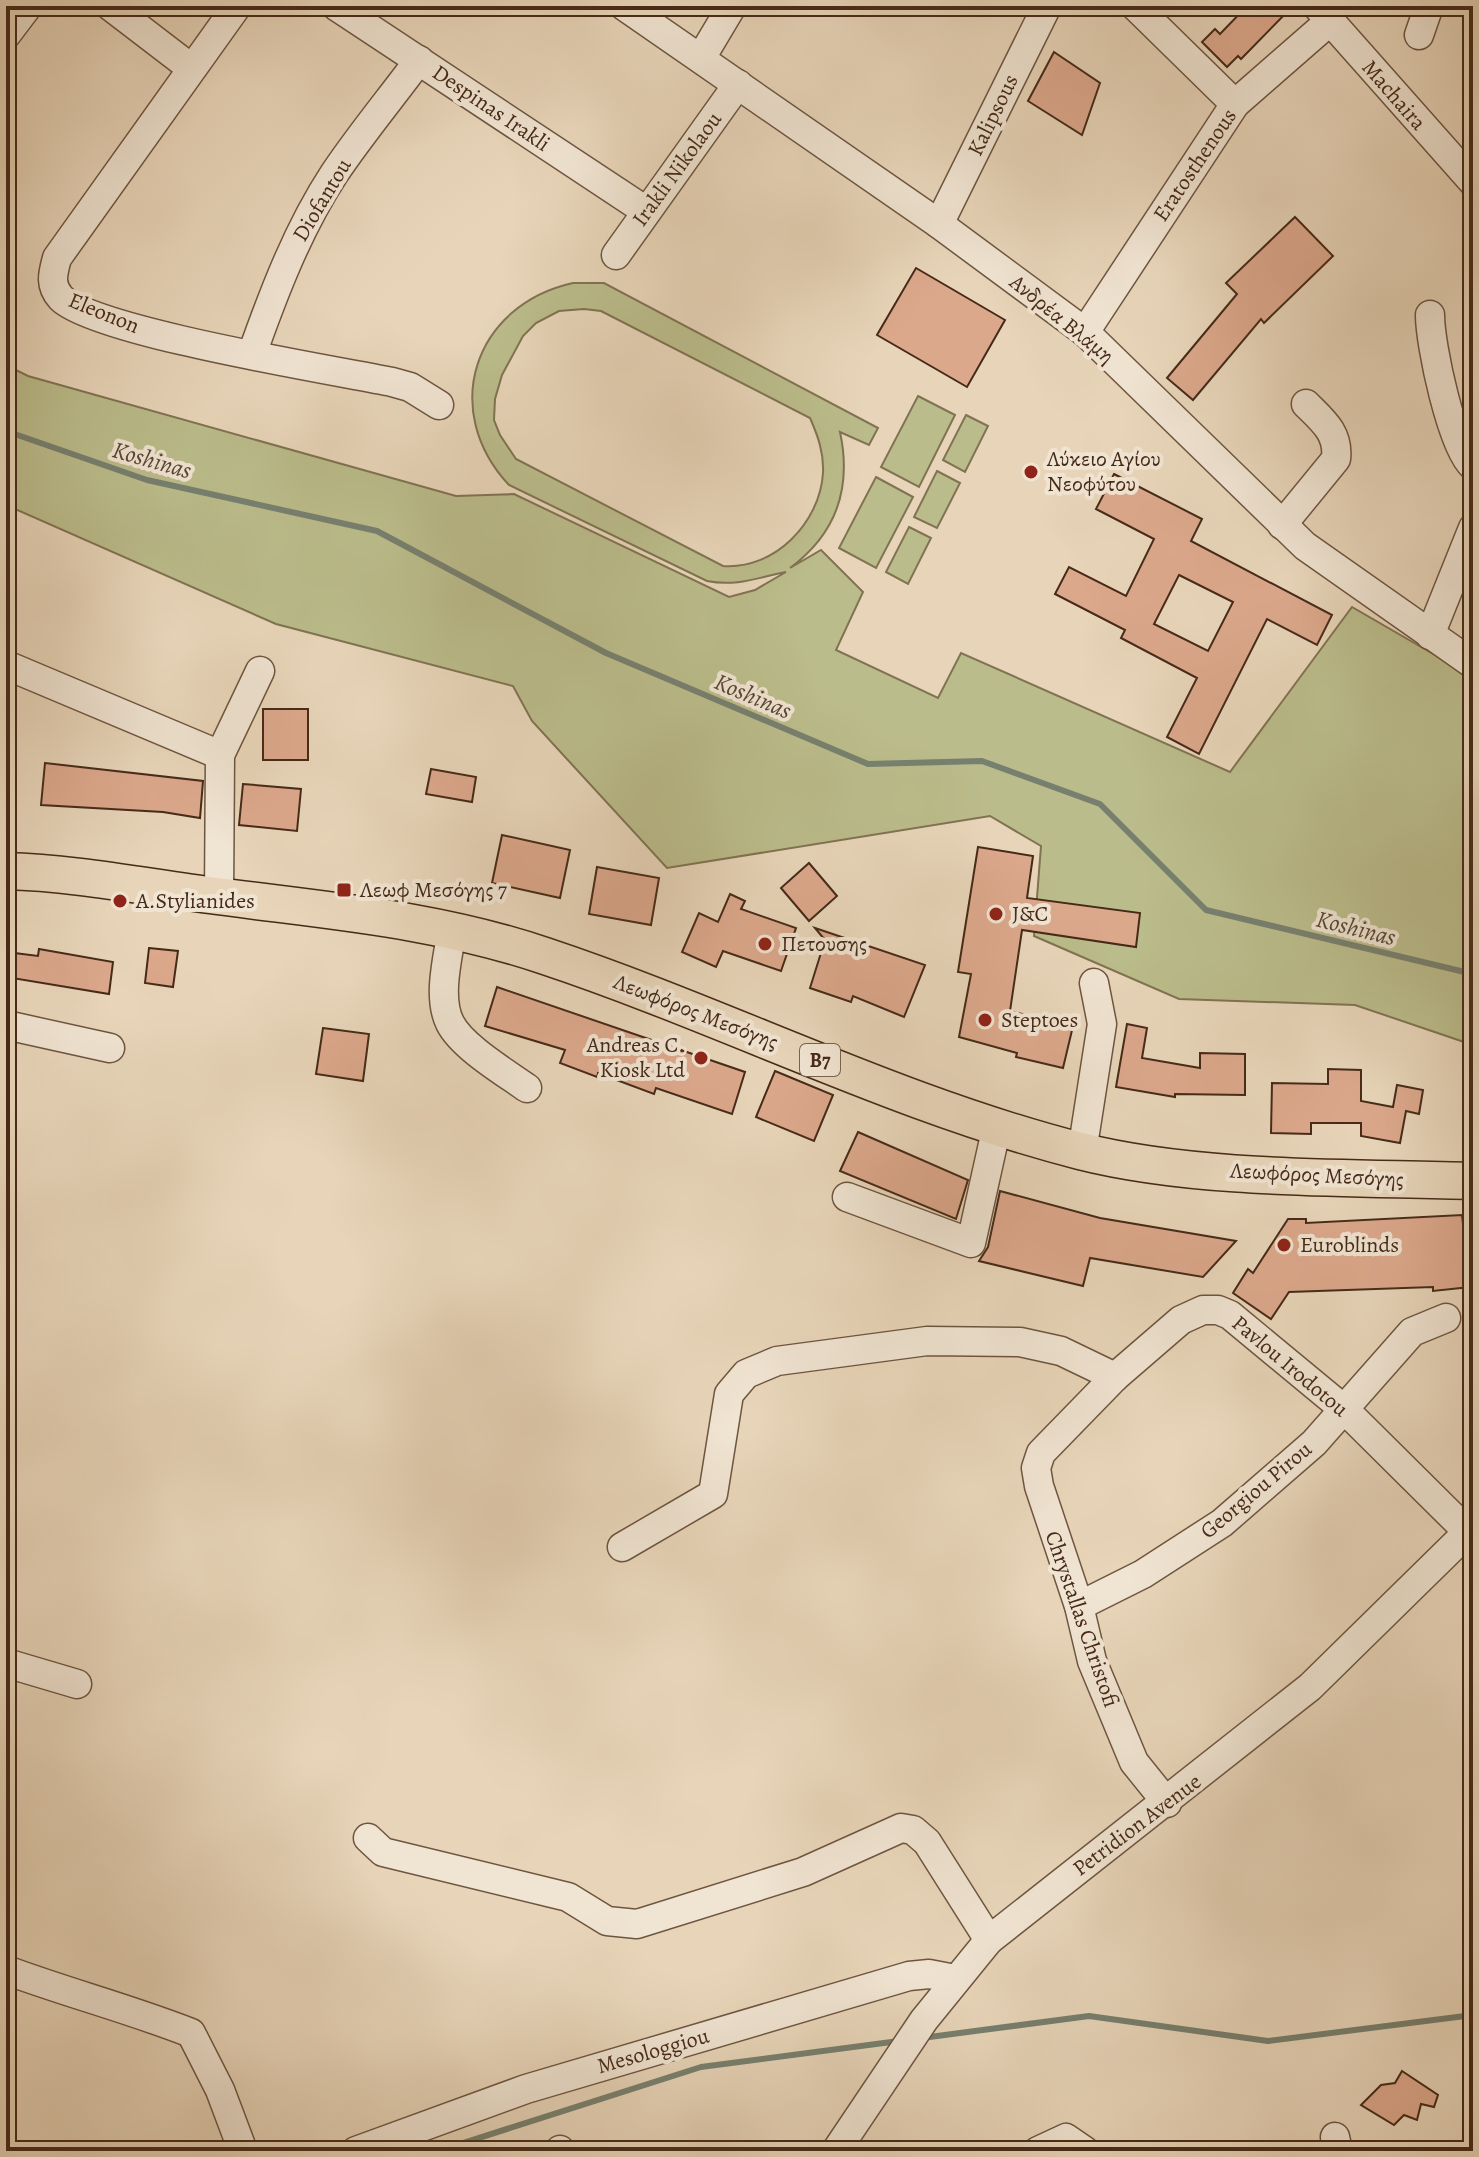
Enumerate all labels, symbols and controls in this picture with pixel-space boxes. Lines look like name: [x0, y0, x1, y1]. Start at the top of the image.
street label: Machaira: [1355, 53, 1434, 137]
street label: Despinas Irakli: [426, 57, 556, 159]
street label: Kalipsous: [960, 69, 1026, 161]
street label: Eratosthenous: [1146, 103, 1244, 227]
street label: Irakli Nikolaou: [625, 106, 729, 232]
street label: Diofantou: [285, 153, 359, 247]
street label: Ανδρέα Βλάμη: [1003, 267, 1121, 371]
street label: Eleonon: [64, 285, 144, 341]
water label: Koshinas: [109, 433, 195, 487]
place label: Λύκειο Αγίου Νεοφύτου: [1046, 444, 1161, 499]
marker: Λύκειο Αγίου Νεοφύτου: [1022, 463, 1040, 481]
water label: Koshinas: [710, 665, 796, 727]
place label: Λεωφ Μεσόγης 7: [359, 875, 508, 905]
marker: Λεωφ Μεσόγης 7: [335, 881, 353, 899]
place label: A.Stylianides: [135, 886, 255, 916]
marker: A.Stylianides: [111, 892, 129, 910]
place label: J&C: [1012, 899, 1048, 929]
water label: Koshinas: [1313, 903, 1399, 953]
marker: J&C: [987, 905, 1005, 923]
place label: Πετουσης: [781, 929, 867, 959]
marker: Πετουσης: [756, 935, 774, 953]
street label: Λεωφόρος Μεσόγης: [608, 966, 783, 1057]
place label: Steptoes: [1001, 1005, 1078, 1035]
marker: Steptoes: [976, 1011, 994, 1029]
place label: Andreas C. Kiosk Ltd: [586, 1030, 685, 1085]
road number: B7: [800, 1044, 840, 1076]
marker: Andreas C. Kiosk Ltd: [692, 1049, 710, 1067]
street label: Λεωφόρος Μεσόγης: [1228, 1155, 1405, 1195]
place label: Euroblinds: [1300, 1230, 1399, 1260]
marker: Euroblinds: [1275, 1236, 1293, 1254]
street label: Pavlou Irodotou: [1225, 1308, 1355, 1424]
street label: Georgiou Pirou: [1194, 1434, 1318, 1546]
street label: Chrystallas Christofi: [1038, 1527, 1126, 1711]
street label: Petridion Avenue: [1067, 1767, 1207, 1883]
street label: Mesologgiou: [593, 2021, 713, 2081]

